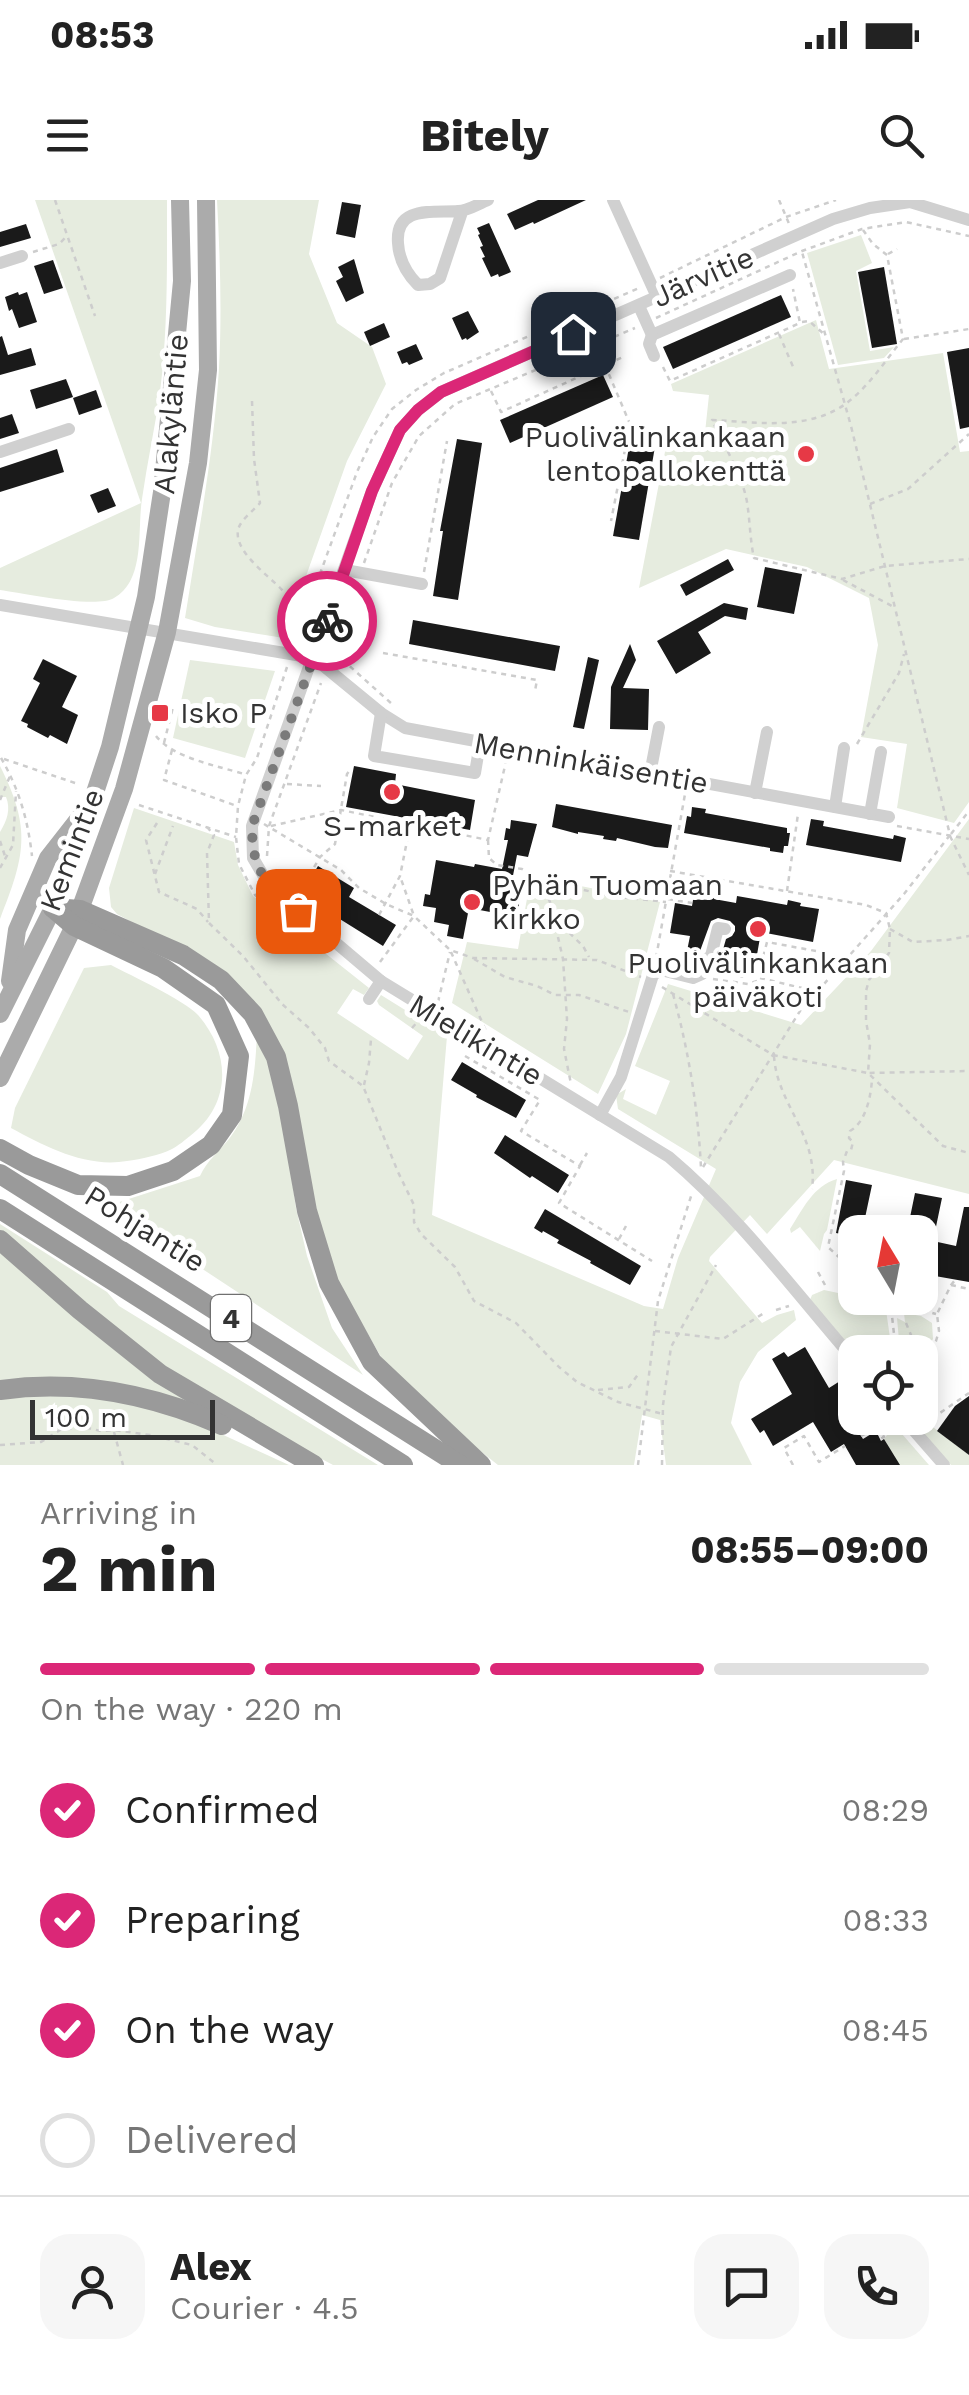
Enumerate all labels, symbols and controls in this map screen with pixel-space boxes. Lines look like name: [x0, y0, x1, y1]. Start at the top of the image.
text: 08:53: [50, 13, 154, 57]
icon: menu: [40, 108, 95, 163]
icon: search: [874, 108, 929, 163]
text: Bitely: [420, 109, 549, 162]
street label: Järvitie: [647, 239, 759, 314]
pin: [531, 292, 616, 377]
icon: home: [546, 307, 601, 362]
street label: Alakyläntie: [146, 332, 195, 496]
place label: Puolivälinkankaan lentopallokenttä: [525, 419, 786, 488]
marker: Puolivälinkankaan lentopallokenttä: [795, 443, 817, 465]
courier: [277, 571, 377, 671]
icon: bike: [300, 594, 355, 649]
place label: Isko P: [180, 695, 267, 730]
marker: Isko P: [149, 702, 171, 724]
street label: Menninkäisentie: [471, 725, 711, 800]
marker: S-market: [381, 781, 403, 803]
street label: Kemintie: [32, 784, 111, 916]
place label: S-market: [323, 808, 462, 843]
place label: Pyhän Tuomaan kirkko: [492, 867, 723, 936]
pin: [256, 869, 341, 954]
icon: bag: [271, 884, 326, 939]
marker: Pyhän Tuomaan kirkko: [461, 891, 483, 913]
marker: Puolivälinkankaan päiväkoti: [747, 918, 769, 940]
place label: Puolivälinkankaan päiväkoti: [627, 945, 889, 1014]
street label: Mielikintie: [403, 986, 549, 1093]
street label: Pohjantie: [78, 1178, 212, 1279]
north arrow: [838, 1215, 938, 1315]
map controls: [838, 1215, 938, 1435]
road number: 4: [211, 1295, 251, 1341]
button: locate: [838, 1335, 938, 1435]
scale bar: [30, 1395, 215, 1440]
text: 100 m: [45, 1401, 127, 1434]
text: Arriving in: [40, 1494, 197, 1532]
text: 08:55–09:00: [690, 1528, 929, 1572]
text: 2 min: [40, 1531, 218, 1607]
text: On the way · 220 m: [40, 1690, 343, 1728]
icon: check: [40, 1783, 95, 1838]
text: Confirmed: [125, 1788, 320, 1832]
text: 08:29: [842, 1791, 929, 1829]
icon: check: [40, 1893, 95, 1948]
text: Preparing: [125, 1898, 300, 1942]
text: 08:33: [843, 1901, 929, 1939]
icon: check: [40, 2003, 95, 2058]
text: On the way: [125, 2008, 334, 2052]
text: 08:45: [842, 2011, 929, 2049]
text: Delivered: [125, 2118, 298, 2162]
button: person: [40, 2234, 145, 2339]
button: chat: [694, 2234, 799, 2339]
button: phone: [824, 2234, 929, 2339]
text: Alex: [170, 2245, 252, 2289]
text: Courier · 4.5: [170, 2289, 359, 2327]

